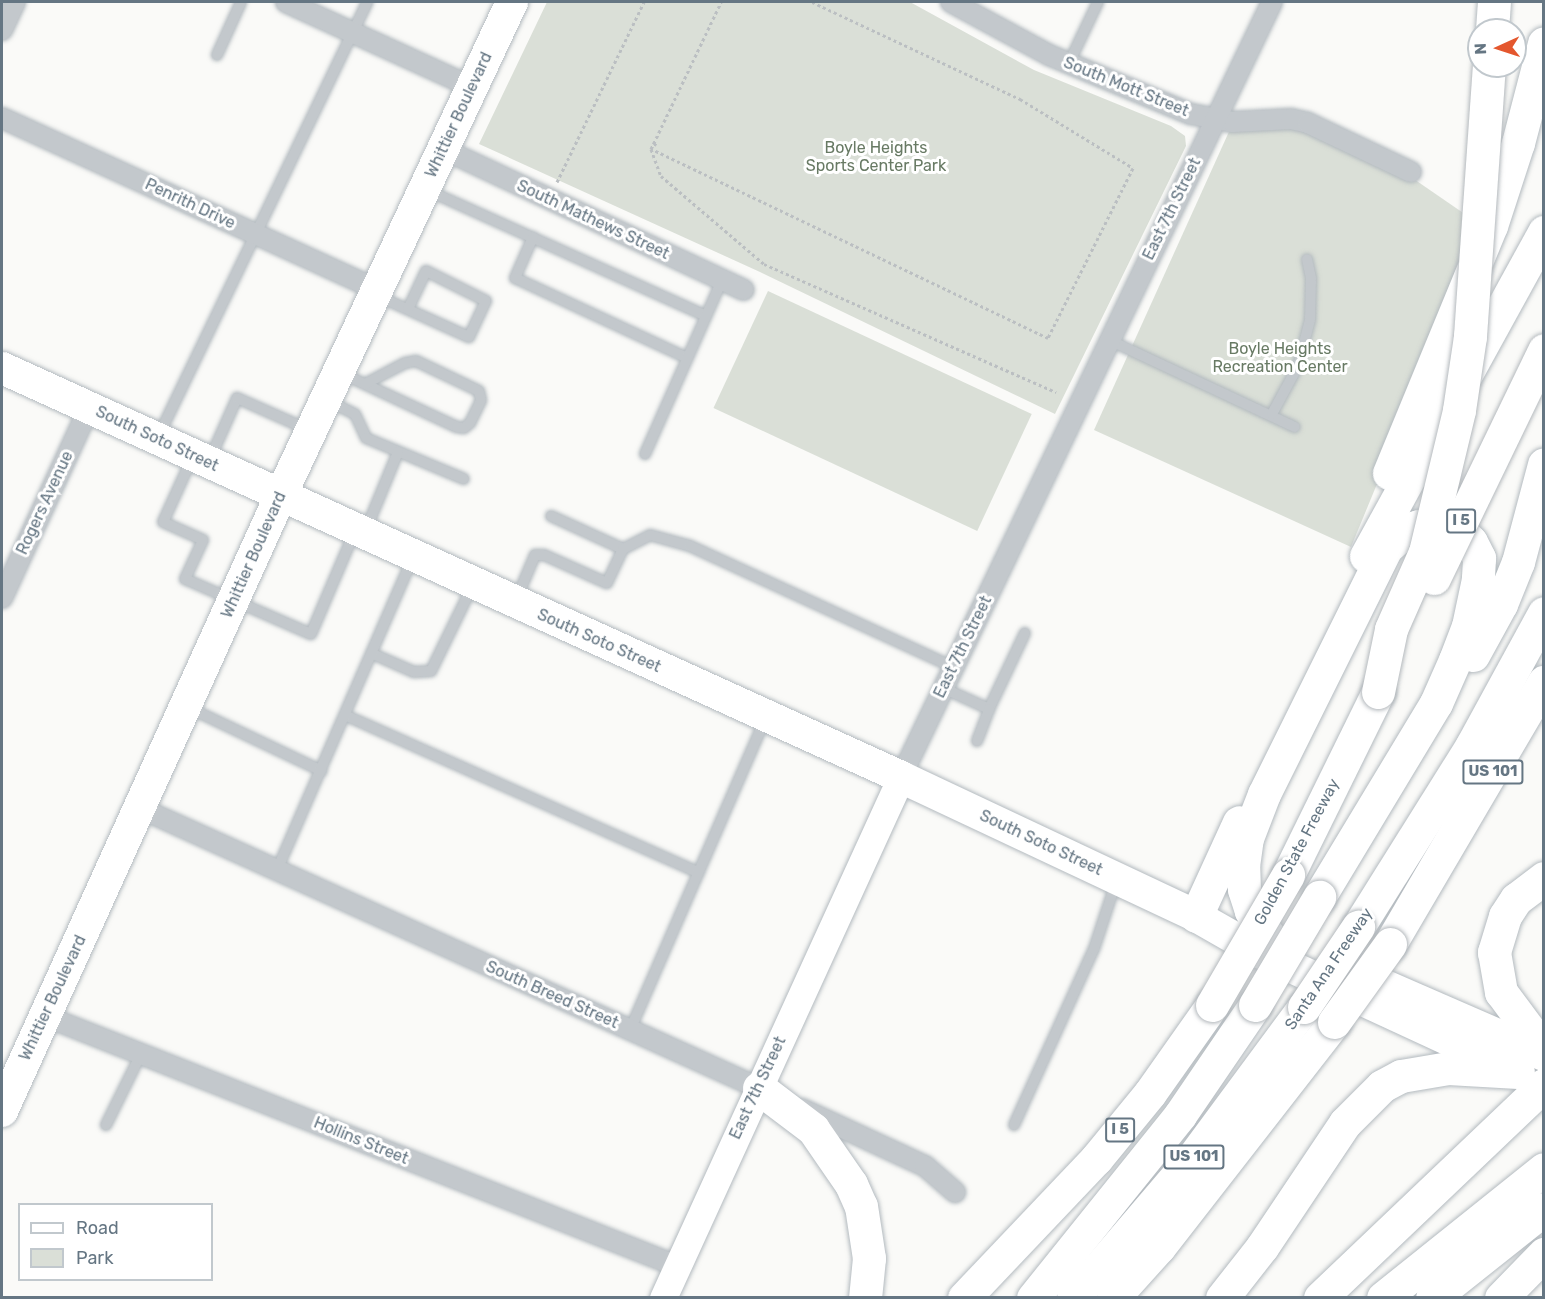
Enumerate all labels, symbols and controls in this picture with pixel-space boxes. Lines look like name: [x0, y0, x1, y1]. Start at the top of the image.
north arrow: [1467, 18, 1527, 78]
text: N: [1471, 43, 1490, 55]
street label: Whittier Boulevard: [421, 49, 497, 181]
street label: South Mott Street: [1061, 53, 1191, 121]
park label: Boyle Heights Sports Center Park: [806, 138, 946, 176]
street label: East 7th Street: [1139, 155, 1205, 263]
street label: Penrith Drive: [142, 175, 238, 233]
street label: South Mathews Street: [514, 176, 672, 264]
park label: Boyle Heights Recreation Center: [1212, 339, 1348, 377]
street label: South Soto Street: [93, 402, 221, 476]
street label: Rogers Avenue: [13, 448, 77, 558]
street label: Whittier Boulevard: [217, 489, 291, 621]
road number: I 5: [1446, 509, 1476, 533]
street label: East 7th Street: [930, 593, 996, 701]
street label: South Soto Street: [534, 605, 664, 677]
road number: US 101: [1462, 760, 1524, 784]
street label: Golden State Freeway: [1250, 776, 1344, 928]
street label: South Soto Street: [977, 806, 1105, 880]
street label: Santa Ana Freeway: [1281, 904, 1377, 1034]
street label: Whittier Boulevard: [15, 932, 91, 1064]
street label: South Breed Street: [483, 957, 621, 1033]
street label: East 7th Street: [726, 1034, 790, 1142]
street label: Hollins Street: [311, 1113, 411, 1169]
road number: I 5: [1105, 1118, 1135, 1142]
road number: US 101: [1162, 1145, 1226, 1169]
legend: [18, 1203, 213, 1281]
text: Road: [76, 1217, 119, 1239]
text: Park: [76, 1247, 113, 1269]

